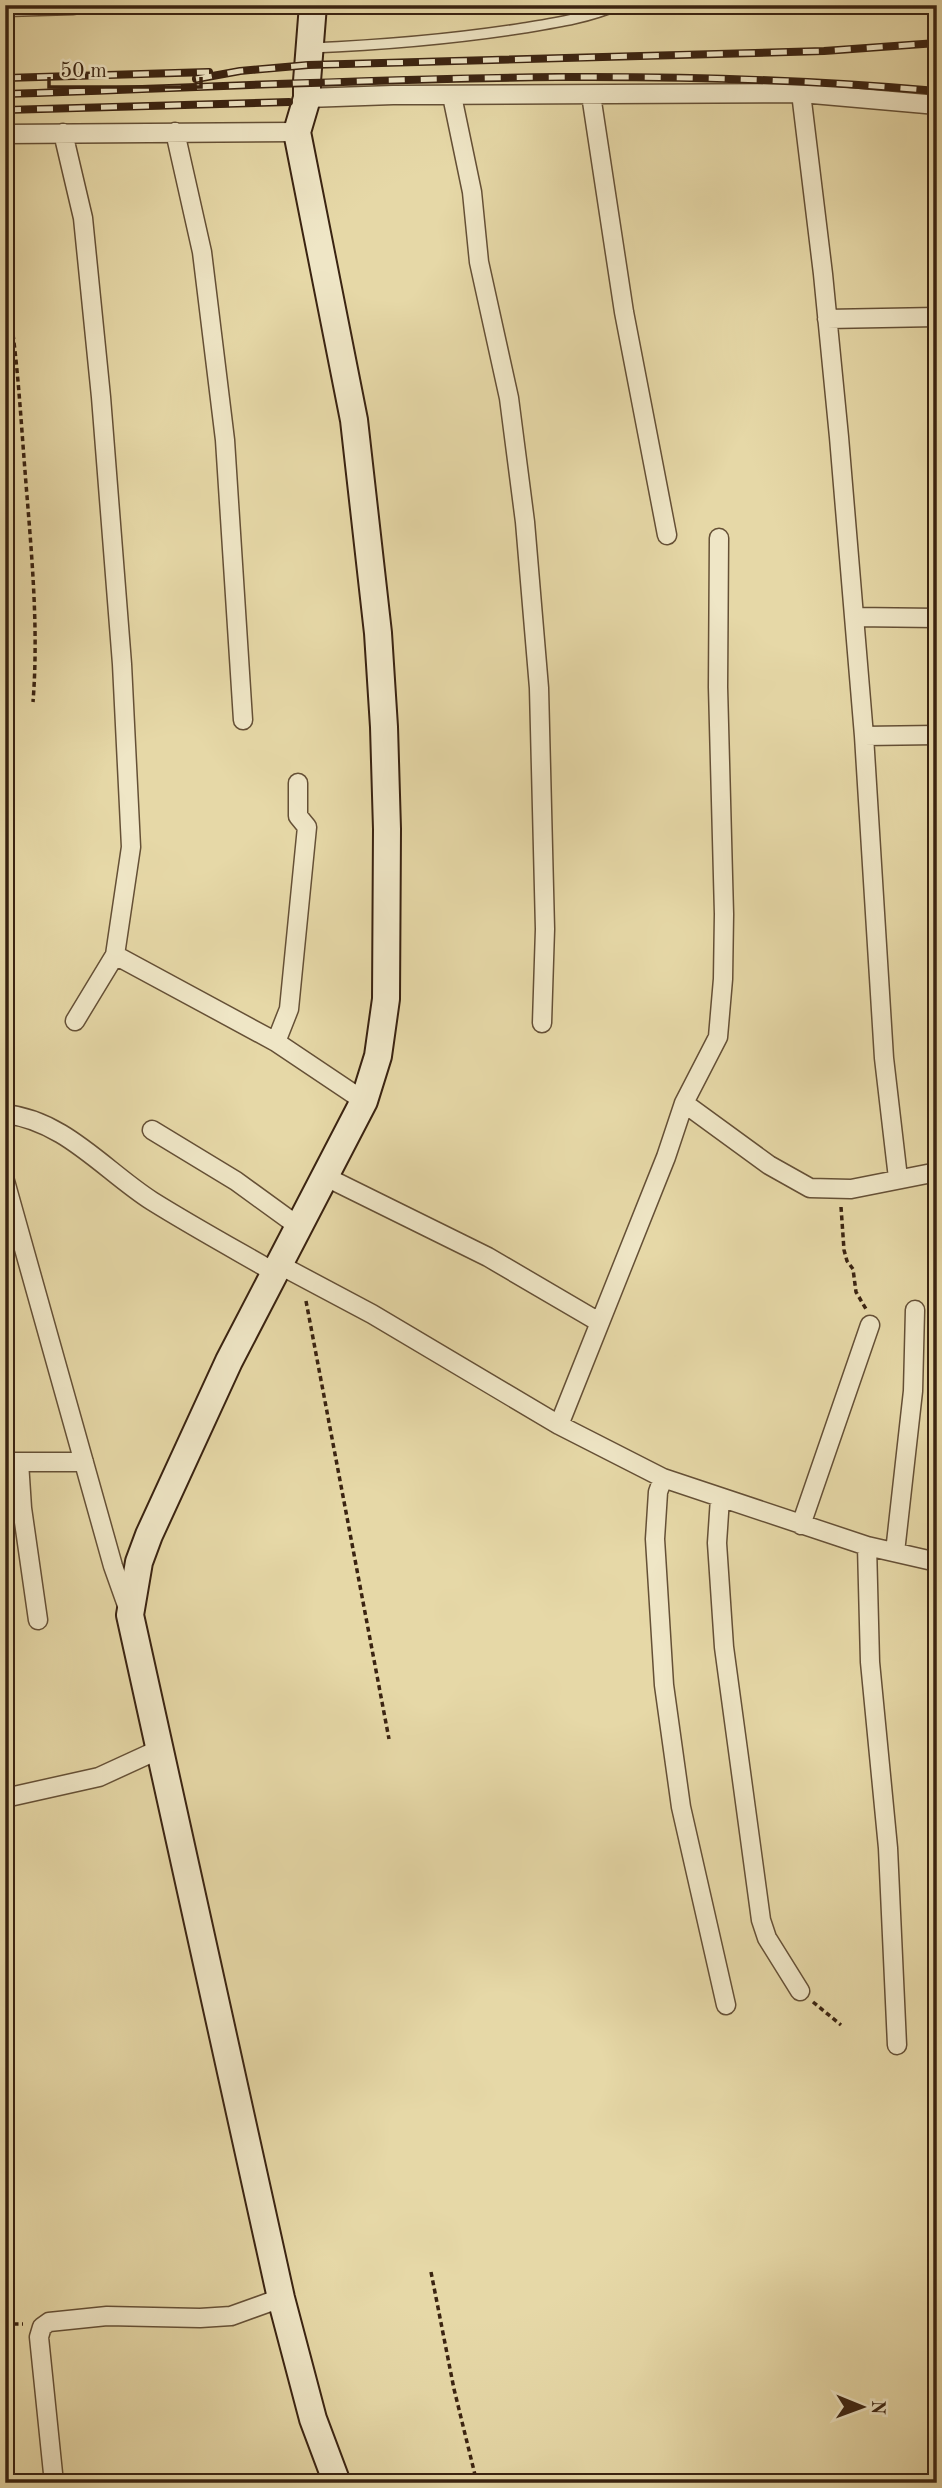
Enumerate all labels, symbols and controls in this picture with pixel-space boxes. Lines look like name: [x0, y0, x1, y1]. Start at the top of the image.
scale bar: [49, 46, 201, 90]
text: 50 m: [60, 61, 107, 82]
north arrow: [827, 2372, 897, 2442]
text: N: [867, 2400, 886, 2415]

